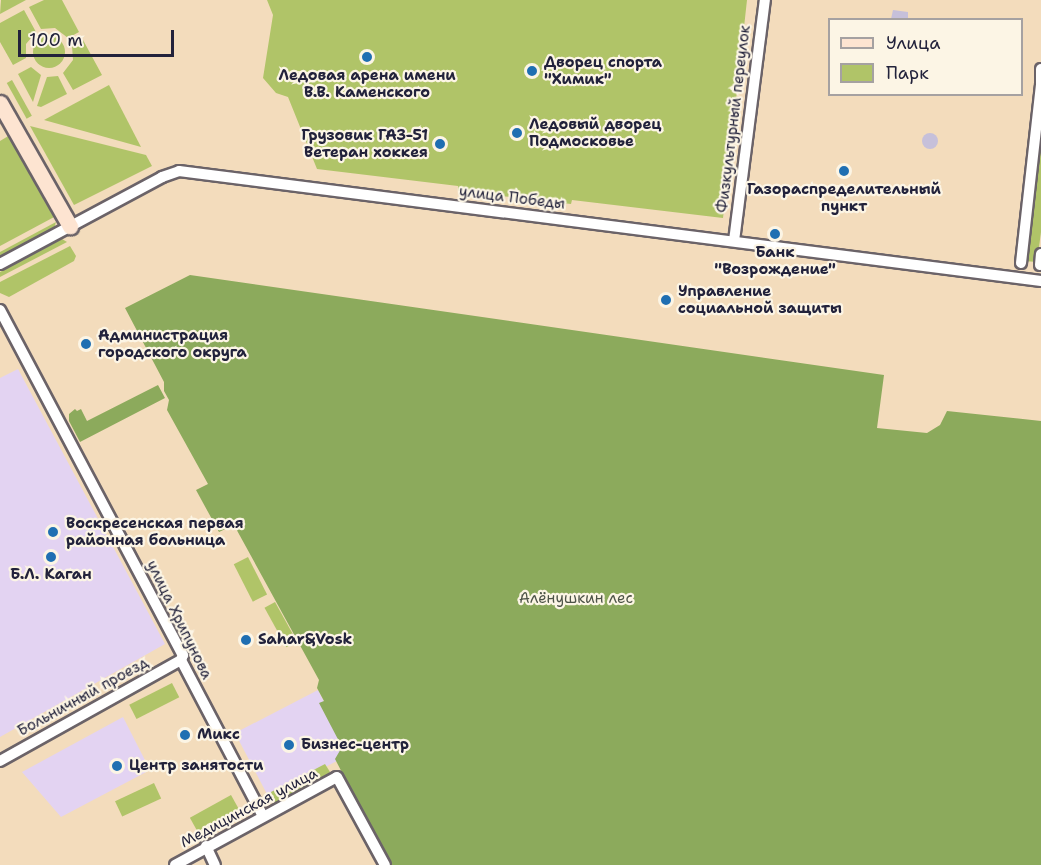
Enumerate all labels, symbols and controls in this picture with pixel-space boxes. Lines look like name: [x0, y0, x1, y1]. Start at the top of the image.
scale bar: [21, 18, 177, 56]
legend: [828, 18, 1023, 96]
street label: Физкультурный переулок: [714, 24, 754, 214]
text: 100 m: [29, 28, 83, 52]
text: Улица: [886, 31, 940, 55]
marker: Ледовая арена имени В.В. Каменского: [360, 50, 374, 64]
place label: Дворец спорта "Химик": [544, 53, 662, 88]
text: Парк: [886, 61, 929, 85]
marker: Дворец спорта "Химик": [525, 64, 539, 78]
place label: Ледовая арена имени В.В. Каменского: [278, 66, 456, 101]
place label: Ледовый дворец Подмосковье: [529, 115, 662, 150]
place label: Грузовик ГАЗ-51 Ветеран хоккея: [301, 126, 428, 161]
marker: Ледовый дворец Подмосковье: [510, 126, 524, 140]
marker: Грузовик ГАЗ-51 Ветеран хоккея: [433, 137, 447, 151]
marker: Газораспределительный пункт: [837, 164, 851, 178]
place label: Газораспределительный пункт: [747, 180, 941, 215]
street label: улица Победы: [458, 183, 566, 213]
marker: Банк "Возрождение": [768, 227, 782, 241]
place label: Банк "Возрождение": [714, 243, 836, 278]
place label: Управление социальной защиты: [678, 282, 842, 317]
marker: Управление социальной защиты: [659, 293, 673, 307]
place label: Администрация городского округа: [98, 326, 247, 361]
marker: Администрация городского округа: [79, 337, 93, 351]
place label: Воскресенская первая районная больница: [66, 514, 244, 549]
marker: Воскресенская первая районная больница: [44, 523, 62, 541]
marker: Б.Л. Каган: [44, 550, 58, 564]
street label: улица Хрипунова: [142, 558, 216, 682]
place label: Б.Л. Каган: [10, 566, 92, 584]
park label: Алёнушкин лес: [519, 590, 633, 608]
place label: Sahar&Vosk: [258, 631, 352, 649]
marker: Sahar&Vosk: [239, 633, 253, 647]
street label: Больничный проезд: [14, 654, 152, 740]
place label: Микс: [197, 726, 240, 744]
marker: Микс: [178, 728, 192, 742]
place label: Бизнес-центр: [301, 736, 409, 754]
marker: Бизнес-центр: [282, 738, 296, 752]
place label: Центр занятости: [129, 757, 263, 775]
marker: Центр занятости: [110, 759, 124, 773]
street label: Медицинская улица: [177, 764, 321, 852]

